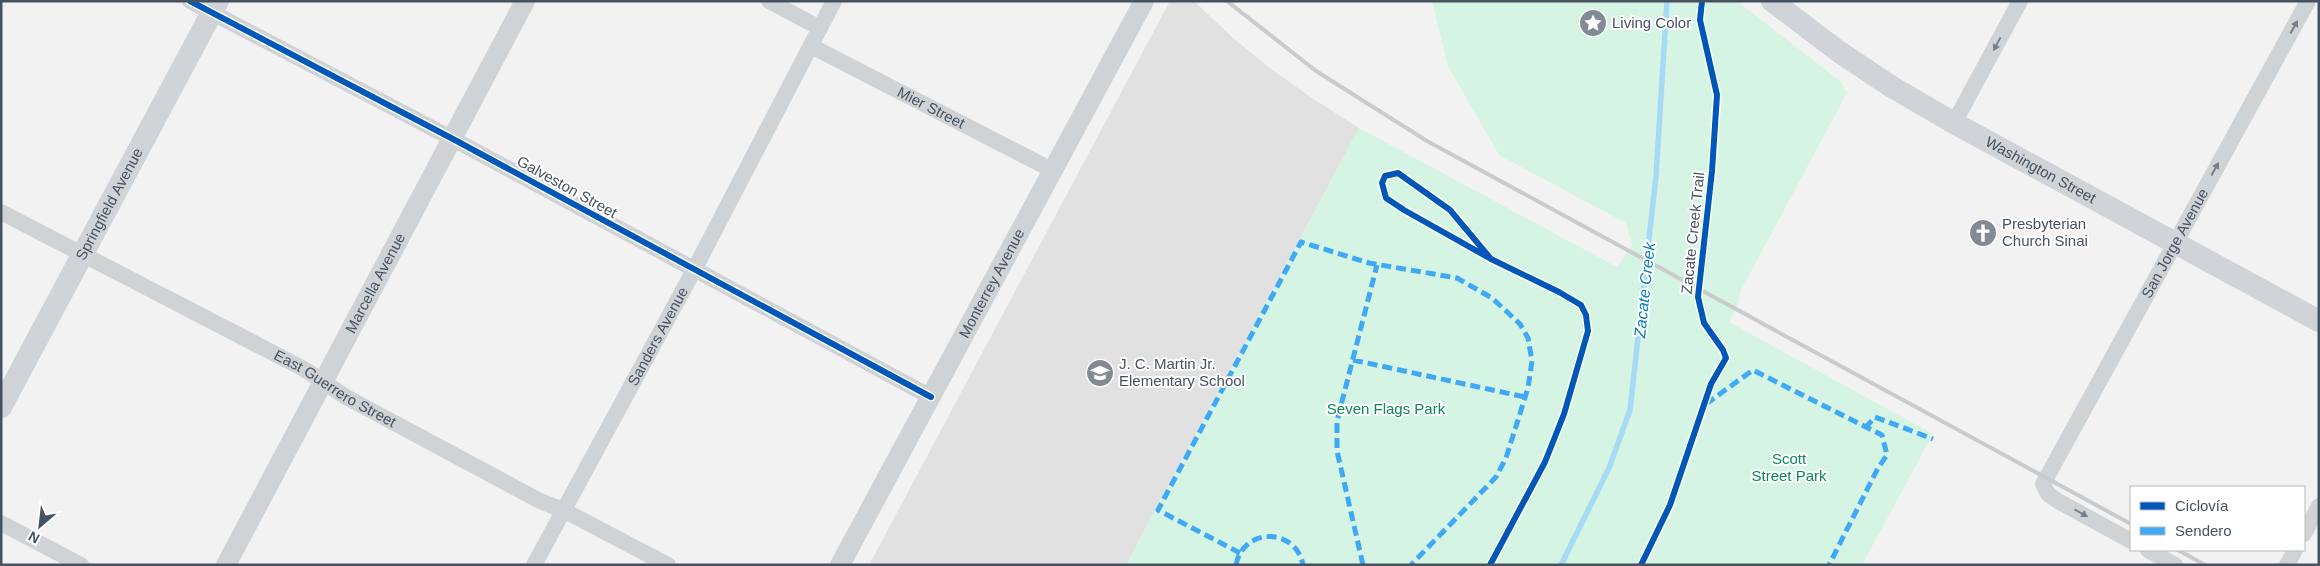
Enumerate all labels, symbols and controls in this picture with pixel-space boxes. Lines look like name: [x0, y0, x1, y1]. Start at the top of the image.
place icon: Living Color: [1578, 8, 1608, 38]
place label: Living Color: [1612, 14, 1691, 31]
one-way arrow: [2289, 20, 2298, 34]
one-way arrow: [1993, 37, 2001, 51]
street label: Mier Street: [895, 83, 969, 132]
street label: Washington Street: [1983, 133, 2100, 207]
street label: Springfield Avenue: [72, 145, 146, 263]
street label: Galveston Street: [514, 152, 621, 221]
one-way arrow: [2211, 163, 2220, 176]
street label: Zacate Creek Trail: [1678, 171, 1707, 295]
street label: San Jorge Avenue: [2138, 185, 2211, 301]
place label: Presbyterian Church Sinai: [2002, 215, 2088, 249]
church icon: Presbyterian Church Sinai: [1968, 218, 1998, 248]
street label: Monterrey Avenue: [955, 226, 1028, 341]
street label: Marcella Avenue: [342, 230, 408, 336]
water label: Zacate Creek: [1631, 240, 1658, 340]
street label: Sanders Avenue: [624, 284, 691, 389]
street label: East Guerrero Street: [271, 346, 400, 431]
place label: J. C. Martin Jr. Elementary School: [1119, 355, 1245, 389]
school or university icon: J. C. Martin Jr. Elementary School: [1085, 358, 1115, 388]
park label: Seven Flags Park: [1327, 400, 1446, 417]
park label: Scott Street Park: [1751, 450, 1827, 484]
legend: [2130, 486, 2305, 551]
text: Ciclovía: [2175, 497, 2229, 514]
north arrow: [15, 501, 65, 551]
one-way arrow: [2073, 509, 2088, 517]
text: Sendero: [2175, 522, 2232, 539]
text: N: [26, 528, 42, 547]

